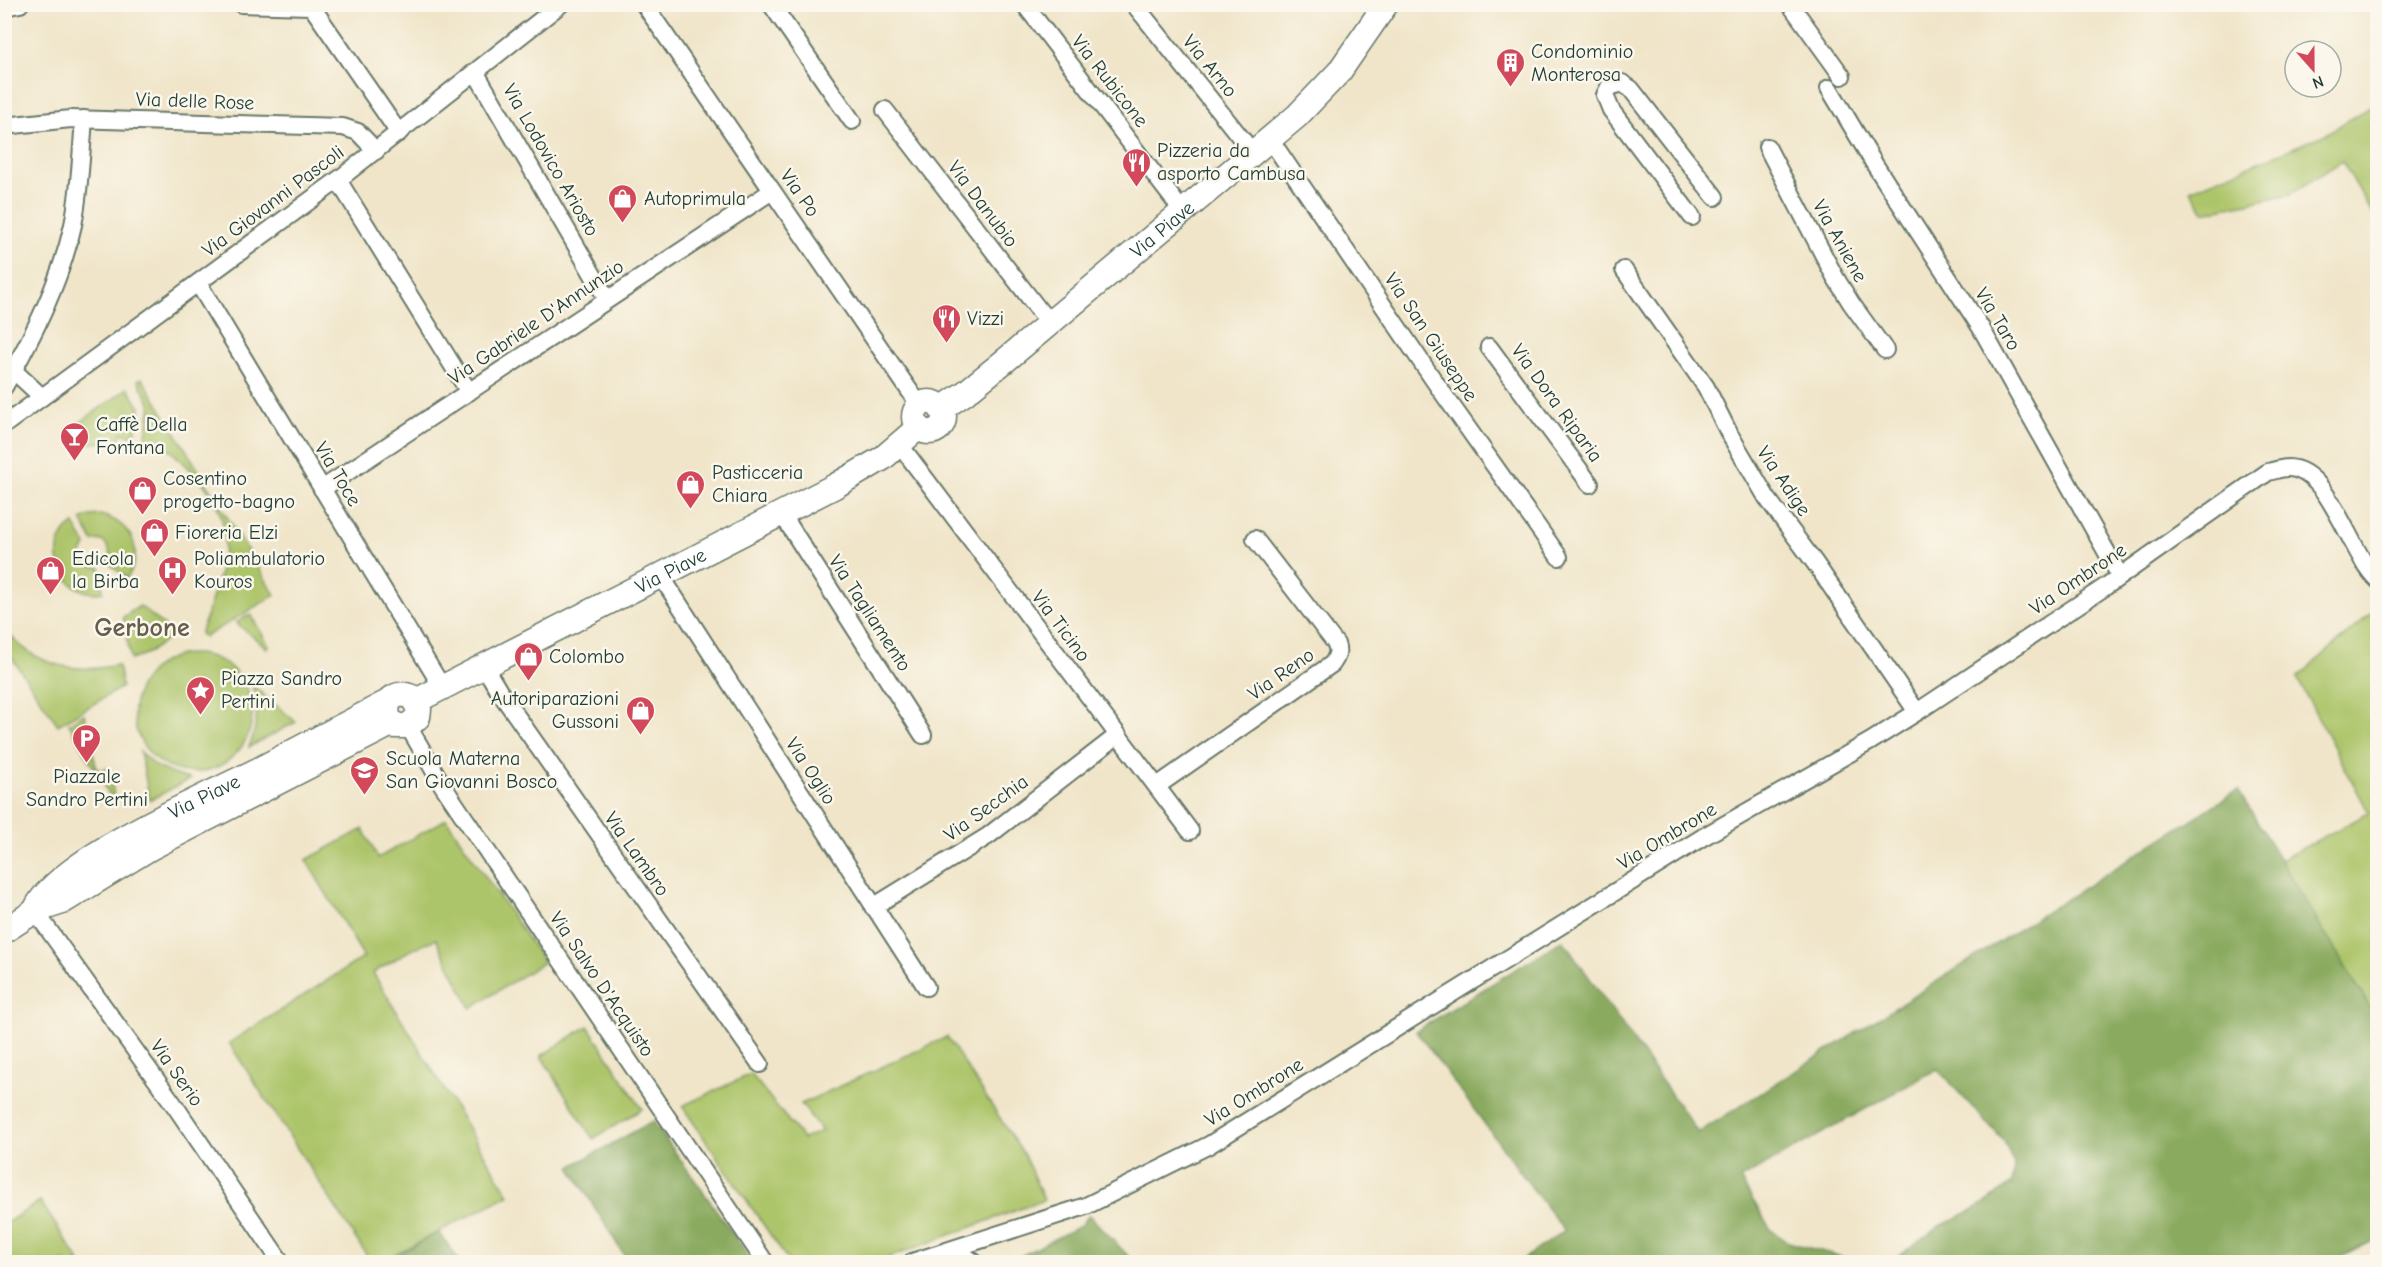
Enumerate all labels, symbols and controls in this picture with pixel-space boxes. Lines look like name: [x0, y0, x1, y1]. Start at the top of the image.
street label: Via Rubicone: [1067, 30, 1153, 132]
street label: Via Arno: [1178, 30, 1242, 102]
north arrow: [2283, 39, 2343, 99]
place label: Condominio Monterosa: [1531, 40, 1633, 86]
building icon: Condominio Monterosa: [1494, 46, 1526, 88]
text: N: [2310, 72, 2326, 92]
street label: Via Lodovico Ariosto: [498, 80, 604, 240]
street label: Via delle Rose: [135, 87, 255, 115]
place label: Pizzeria da asporto Cambusa: [1157, 139, 1306, 185]
street label: Via Giovanni Pascoli: [198, 140, 348, 262]
restaurant icon: Pizzeria da asporto Cambusa: [1120, 146, 1152, 188]
street label: Via Danubio: [943, 156, 1023, 252]
street label: Via Po: [775, 165, 825, 221]
shop icon: Autoprimula: [607, 182, 639, 224]
place label: Autoprimula: [644, 187, 746, 210]
street label: Via Piave: [1125, 196, 1199, 263]
street label: Via Aniene: [1808, 196, 1872, 286]
street label: Via Gabriele D'Annunzio: [444, 255, 628, 389]
street label: Via San Giuseppe: [1380, 268, 1482, 406]
street label: Via Taro: [1970, 283, 2026, 355]
restaurant icon: Vizzi: [930, 302, 962, 344]
place label: Vizzi: [967, 307, 1004, 330]
street label: Via Dora Riparia: [1506, 340, 1608, 466]
place label: Caffè Della Fontana: [96, 413, 188, 459]
bar icon: Caffè Della Fontana: [59, 420, 91, 462]
street label: Via Toce: [310, 438, 366, 510]
street label: Via Adige: [1752, 442, 1816, 520]
place label: Pasticceria Chiara: [712, 461, 803, 507]
place label: Cosentino progetto-bagno: [163, 467, 295, 513]
shop icon: Pasticceria Chiara: [675, 468, 707, 510]
shop icon: Cosentino progetto-bagno: [126, 474, 158, 516]
shop icon: Fioreria Elzi: [138, 516, 170, 558]
place label: Fioreria Elzi: [175, 521, 278, 544]
street label: Via Ombrone: [2025, 538, 2131, 620]
street label: Via Piave: [631, 543, 710, 598]
place label: Edicola la Birba: [72, 547, 139, 593]
place label: Poliambulatorio Kouros: [194, 547, 325, 593]
street label: Via Tagliamento: [824, 550, 916, 676]
shop icon: Edicola la Birba: [35, 554, 67, 596]
hospital icon: Poliambulatorio Kouros: [157, 554, 189, 596]
street label: Via Ticino: [1027, 586, 1095, 666]
district label: Gerbone: [94, 613, 190, 643]
shop icon: Colombo: [512, 640, 544, 682]
street label: Via Reno: [1243, 643, 1319, 705]
place label: Colombo: [549, 645, 625, 668]
place label: Piazza Sandro Pertini: [221, 667, 342, 713]
place icon: Piazza Sandro Pertini: [184, 674, 216, 716]
place label: Autoriparazioni Gussoni: [491, 687, 619, 733]
shop icon: Autoriparazioni Gussoni: [624, 694, 656, 736]
parking icon: Piazzale Sandro Pertini: [71, 722, 103, 764]
street label: Via Oglio: [781, 733, 841, 809]
place label: Scuola Materna San Giovanni Bosco: [386, 747, 557, 793]
school or university icon: Scuola Materna San Giovanni Bosco: [349, 754, 381, 796]
place label: Piazzale Sandro Pertini: [26, 765, 148, 811]
street label: Via Piave: [164, 769, 243, 823]
street label: Via Secchia: [940, 770, 1032, 846]
street label: Via Ombrone: [1613, 797, 1721, 875]
street label: Via Lambro: [600, 807, 674, 901]
street label: Via Salvo D'Acquisto: [545, 907, 659, 1061]
street label: Via Serio: [146, 1035, 208, 1111]
street label: Via Ombrone: [1201, 1053, 1307, 1131]

